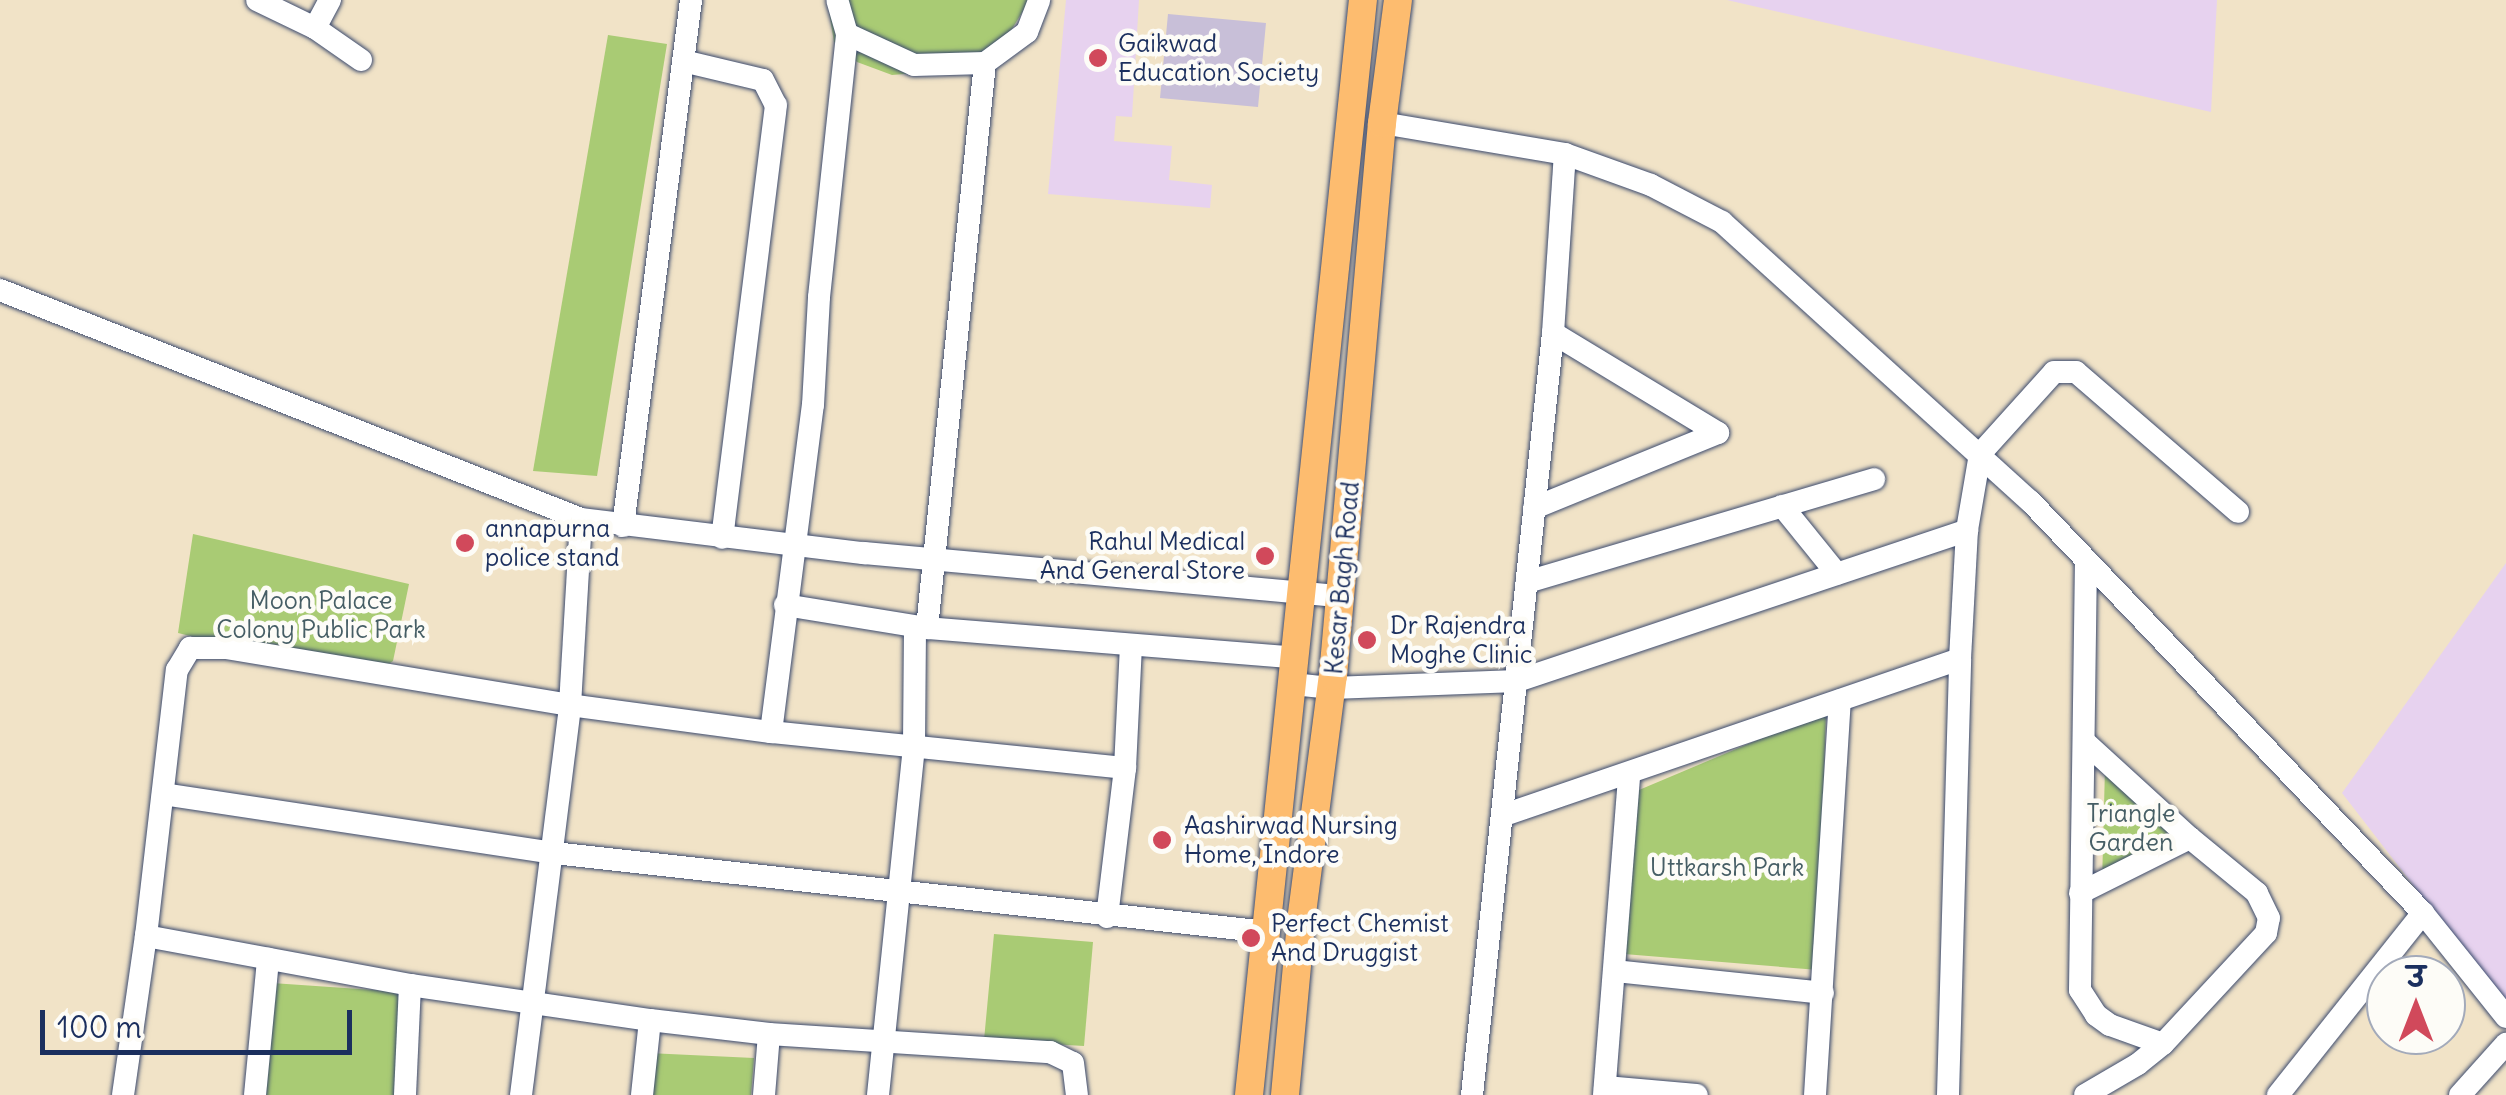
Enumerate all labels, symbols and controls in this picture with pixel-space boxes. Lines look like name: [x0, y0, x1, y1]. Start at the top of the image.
place label: Gaikwad Education Society: [1118, 29, 1319, 88]
marker: Gaikwad Education Society: [1087, 47, 1109, 69]
street label: Kesar Bagh Road: [1319, 480, 1365, 676]
place label: annapurna police stand: [485, 514, 619, 573]
place label: Rahul Medical And General Store: [1040, 527, 1245, 586]
marker: annapurna police stand: [454, 532, 476, 554]
marker: Rahul Medical And General Store: [1254, 545, 1276, 567]
park label: Moon Palace Colony Public Park: [216, 586, 426, 645]
place label: Dr Rajendra Moghe Clinic: [1390, 611, 1532, 670]
marker: Dr Rajendra Moghe Clinic: [1354, 627, 1380, 653]
park label: Triangle Garden: [2087, 799, 2175, 858]
place label: Aashirwad Nursing Home, Indore: [1184, 811, 1398, 870]
marker: Aashirwad Nursing Home, Indore: [1149, 827, 1175, 853]
park label: Uttkarsh Park: [1650, 852, 1804, 882]
place label: Perfect Chemist And Druggist: [1271, 909, 1449, 968]
marker: Perfect Chemist And Druggist: [1240, 927, 1262, 949]
north arrow: [2366, 955, 2466, 1055]
text: उ: [2407, 959, 2425, 995]
scale bar: [45, 990, 358, 1052]
text: 100 m: [57, 1008, 142, 1046]

